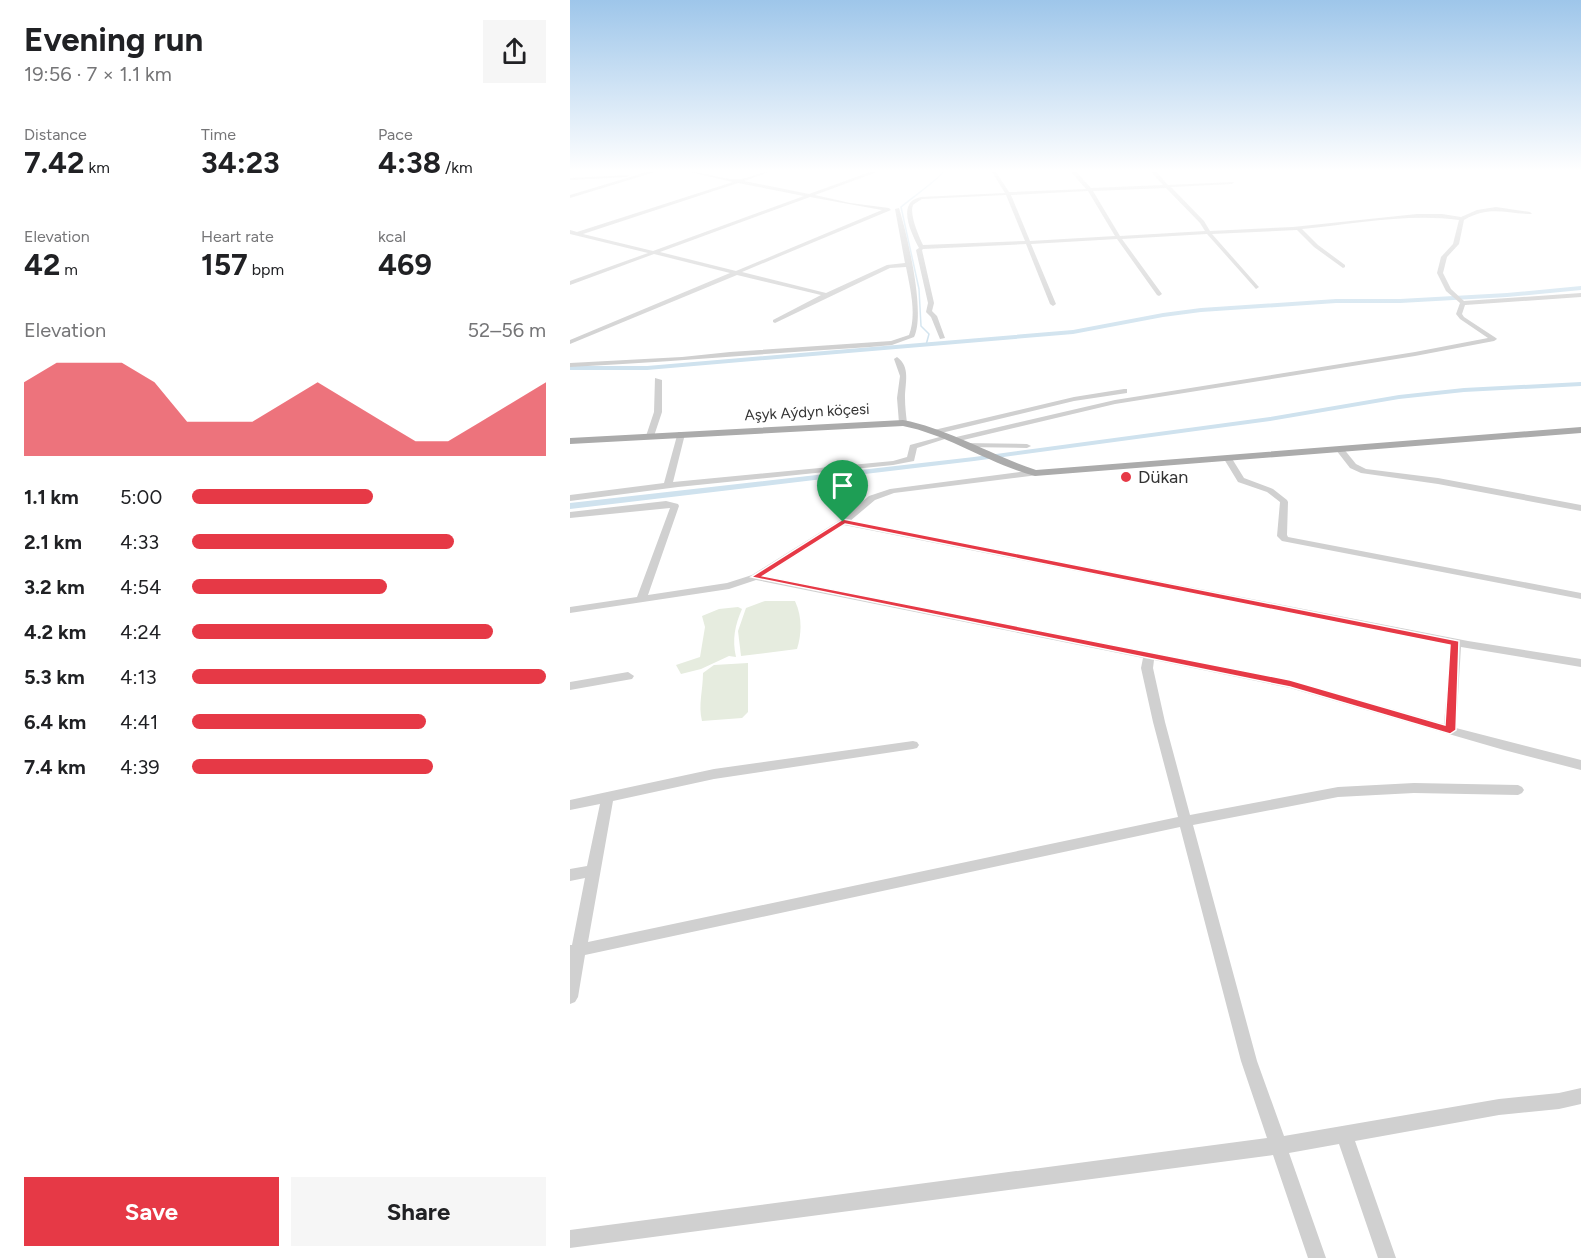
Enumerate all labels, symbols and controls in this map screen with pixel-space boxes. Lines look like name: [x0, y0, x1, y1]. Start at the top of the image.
text: Evening run: [24, 20, 203, 59]
button: share: [483, 20, 546, 83]
text: 19:56 · 7 × 1.1 km: [24, 62, 172, 86]
text: Distance: [24, 125, 87, 144]
text: Time: [201, 125, 236, 144]
text: Pace: [378, 125, 413, 144]
text: 7.42: [24, 144, 84, 181]
text: 34:23: [201, 144, 280, 181]
text: 4:38: [378, 144, 441, 181]
text: km: [84, 158, 110, 177]
text: /km: [441, 158, 473, 177]
text: Elevation: [24, 227, 90, 246]
text: Heart rate: [201, 227, 274, 246]
text: kcal: [378, 227, 406, 246]
text: 42: [24, 246, 60, 283]
text: 157: [201, 246, 248, 283]
text: 469: [378, 246, 432, 283]
text: m: [60, 260, 78, 279]
text: bpm: [248, 260, 284, 279]
text: Elevation: [24, 318, 106, 342]
text: 52–56 m: [468, 318, 546, 342]
street label: Aşyk Aýdyn köçesi: [744, 400, 870, 424]
pin: [817, 460, 868, 522]
place label: Dükan: [1138, 466, 1188, 488]
icon: arrive: [826, 469, 859, 502]
marker: Dükan: [1119, 470, 1133, 484]
text: 1.1 km: [24, 485, 79, 509]
text: 5:00: [120, 485, 162, 509]
text: 2.1 km: [24, 530, 82, 554]
text: 4:33: [120, 530, 159, 554]
text: 3.2 km: [24, 575, 85, 599]
text: 4:54: [120, 575, 161, 599]
text: 4.2 km: [24, 620, 86, 644]
text: 4:24: [120, 620, 161, 644]
text: 5.3 km: [24, 665, 85, 689]
text: 4:13: [120, 665, 157, 689]
text: 6.4 km: [24, 710, 86, 734]
text: 4:41: [120, 710, 158, 734]
text: 7.4 km: [24, 755, 86, 779]
text: 4:39: [120, 755, 160, 779]
button: Save: [24, 1177, 279, 1246]
button: Share: [291, 1177, 546, 1246]

